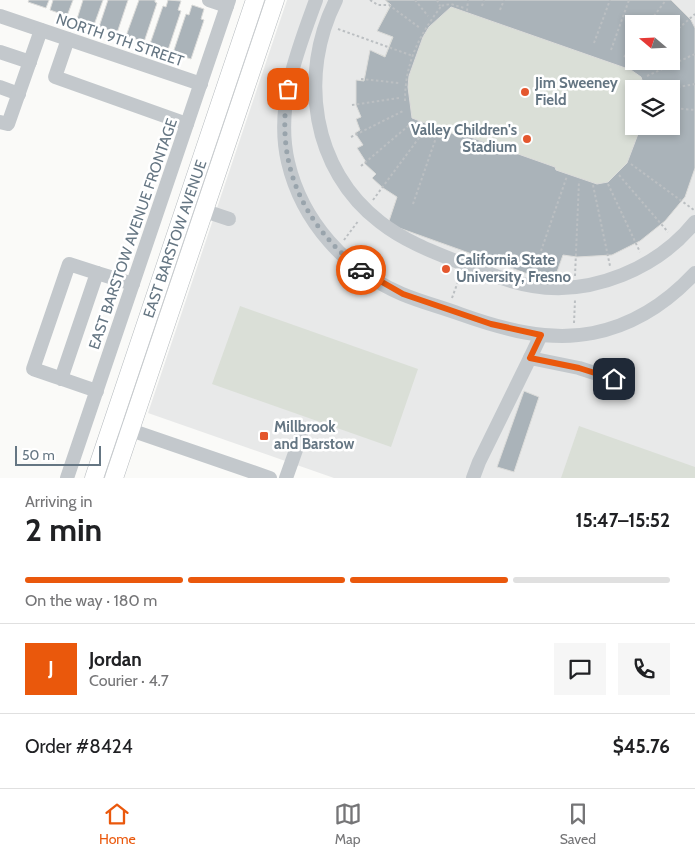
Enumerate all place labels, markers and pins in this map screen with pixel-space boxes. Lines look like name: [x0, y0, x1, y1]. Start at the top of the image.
pin: [267, 68, 309, 110]
place label: Jim Sweeney Field: [534, 74, 619, 109]
marker: Jim Sweeney Field: [519, 86, 531, 98]
place label: Valley Children's Stadium: [411, 121, 517, 156]
marker: Valley Children's Stadium: [521, 133, 533, 145]
place label: California State University, Fresno: [456, 251, 571, 286]
marker: California State University, Fresno: [440, 263, 452, 275]
pin: [593, 358, 635, 400]
place label: Millbrook and Barstow: [274, 418, 354, 453]
marker: Millbrook and Barstow: [258, 430, 270, 442]

